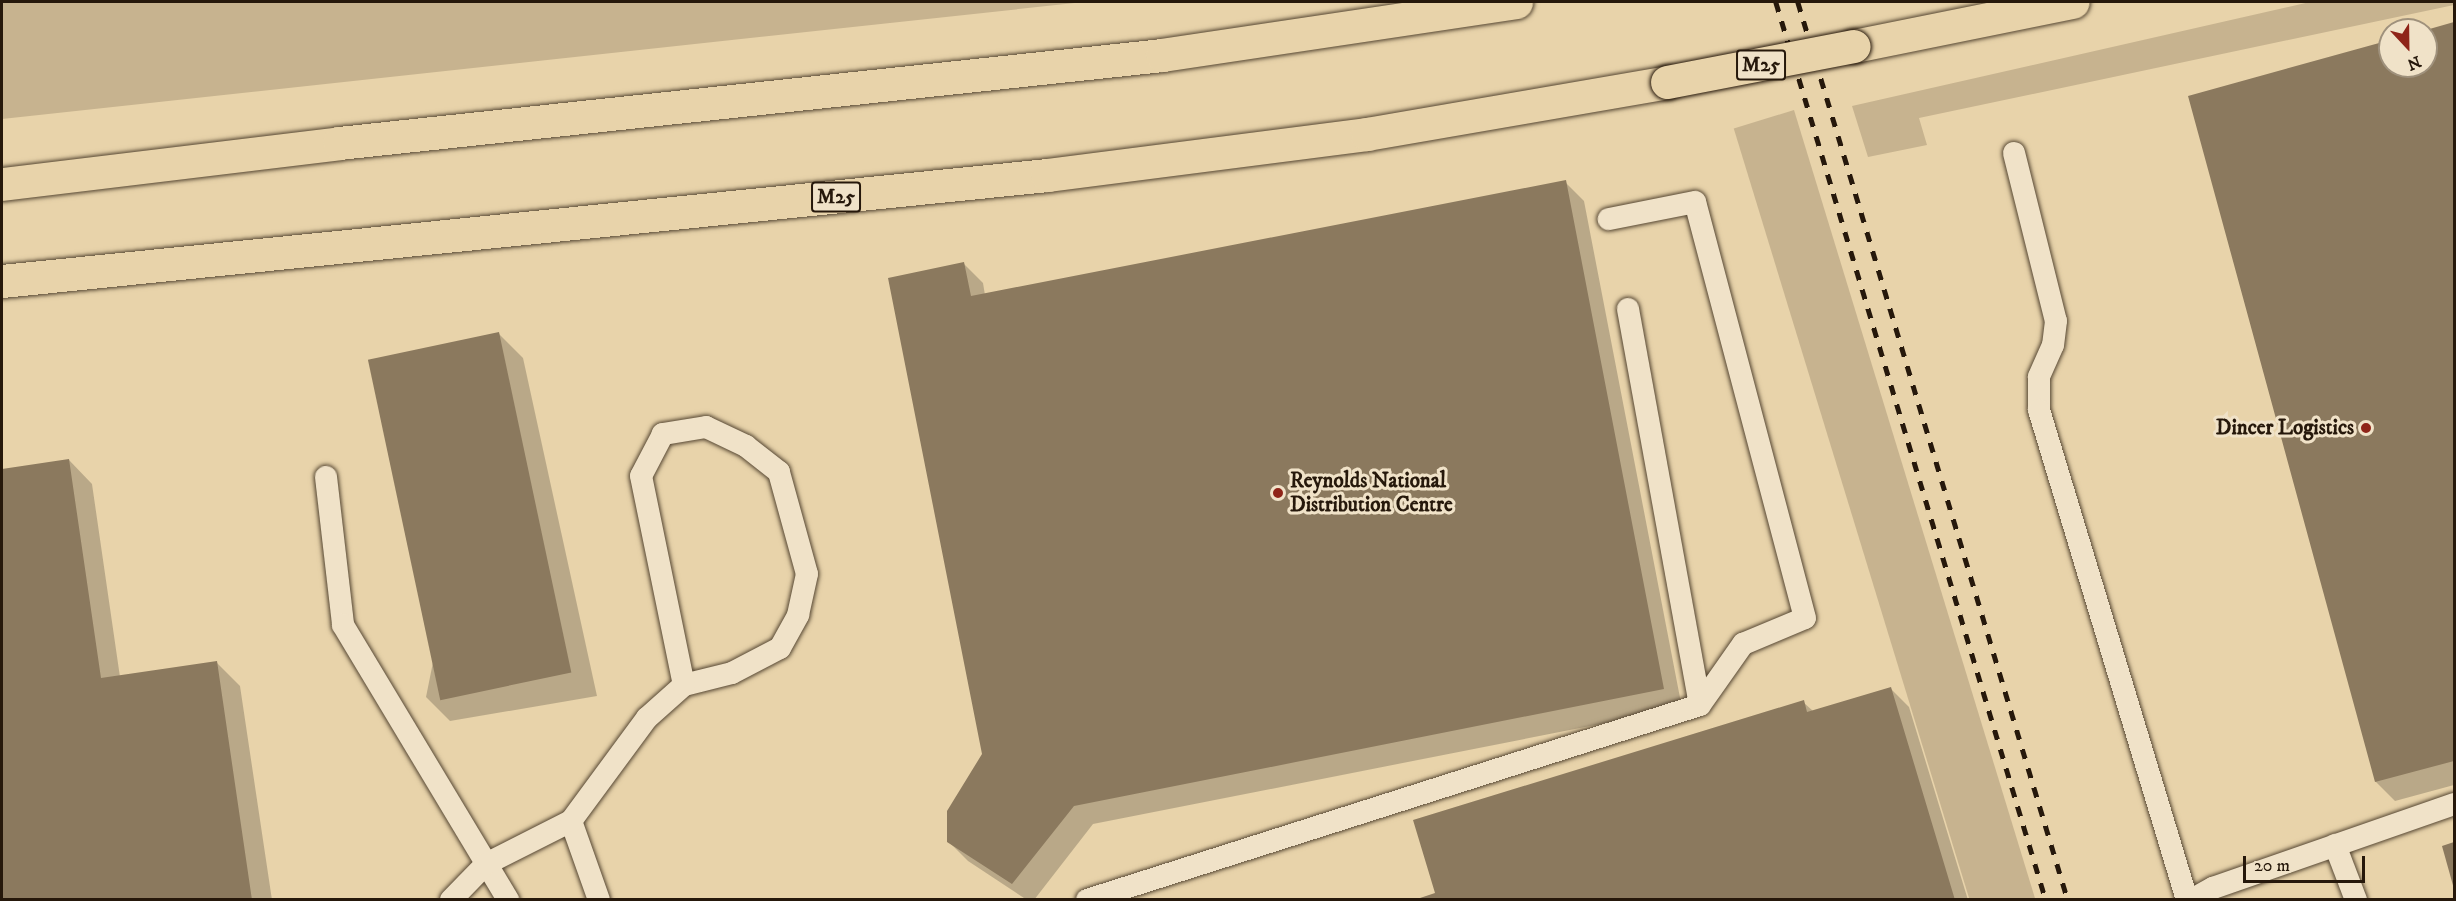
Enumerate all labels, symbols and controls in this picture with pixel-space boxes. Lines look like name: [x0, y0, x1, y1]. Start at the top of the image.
north arrow: [2378, 18, 2438, 78]
road number: M25: [1736, 48, 1786, 82]
text: N: [2404, 51, 2424, 75]
road number: M25: [810, 180, 862, 214]
place label: Dincer Logistics: [2216, 415, 2354, 441]
marker: Dincer Logistics: [2359, 421, 2373, 435]
place label: Reynolds National Distribution Centre: [1290, 468, 1453, 518]
marker: Reynolds National Distribution Centre: [1271, 486, 1285, 500]
scale bar: [2246, 844, 2368, 882]
text: 20 m: [2254, 855, 2290, 877]

